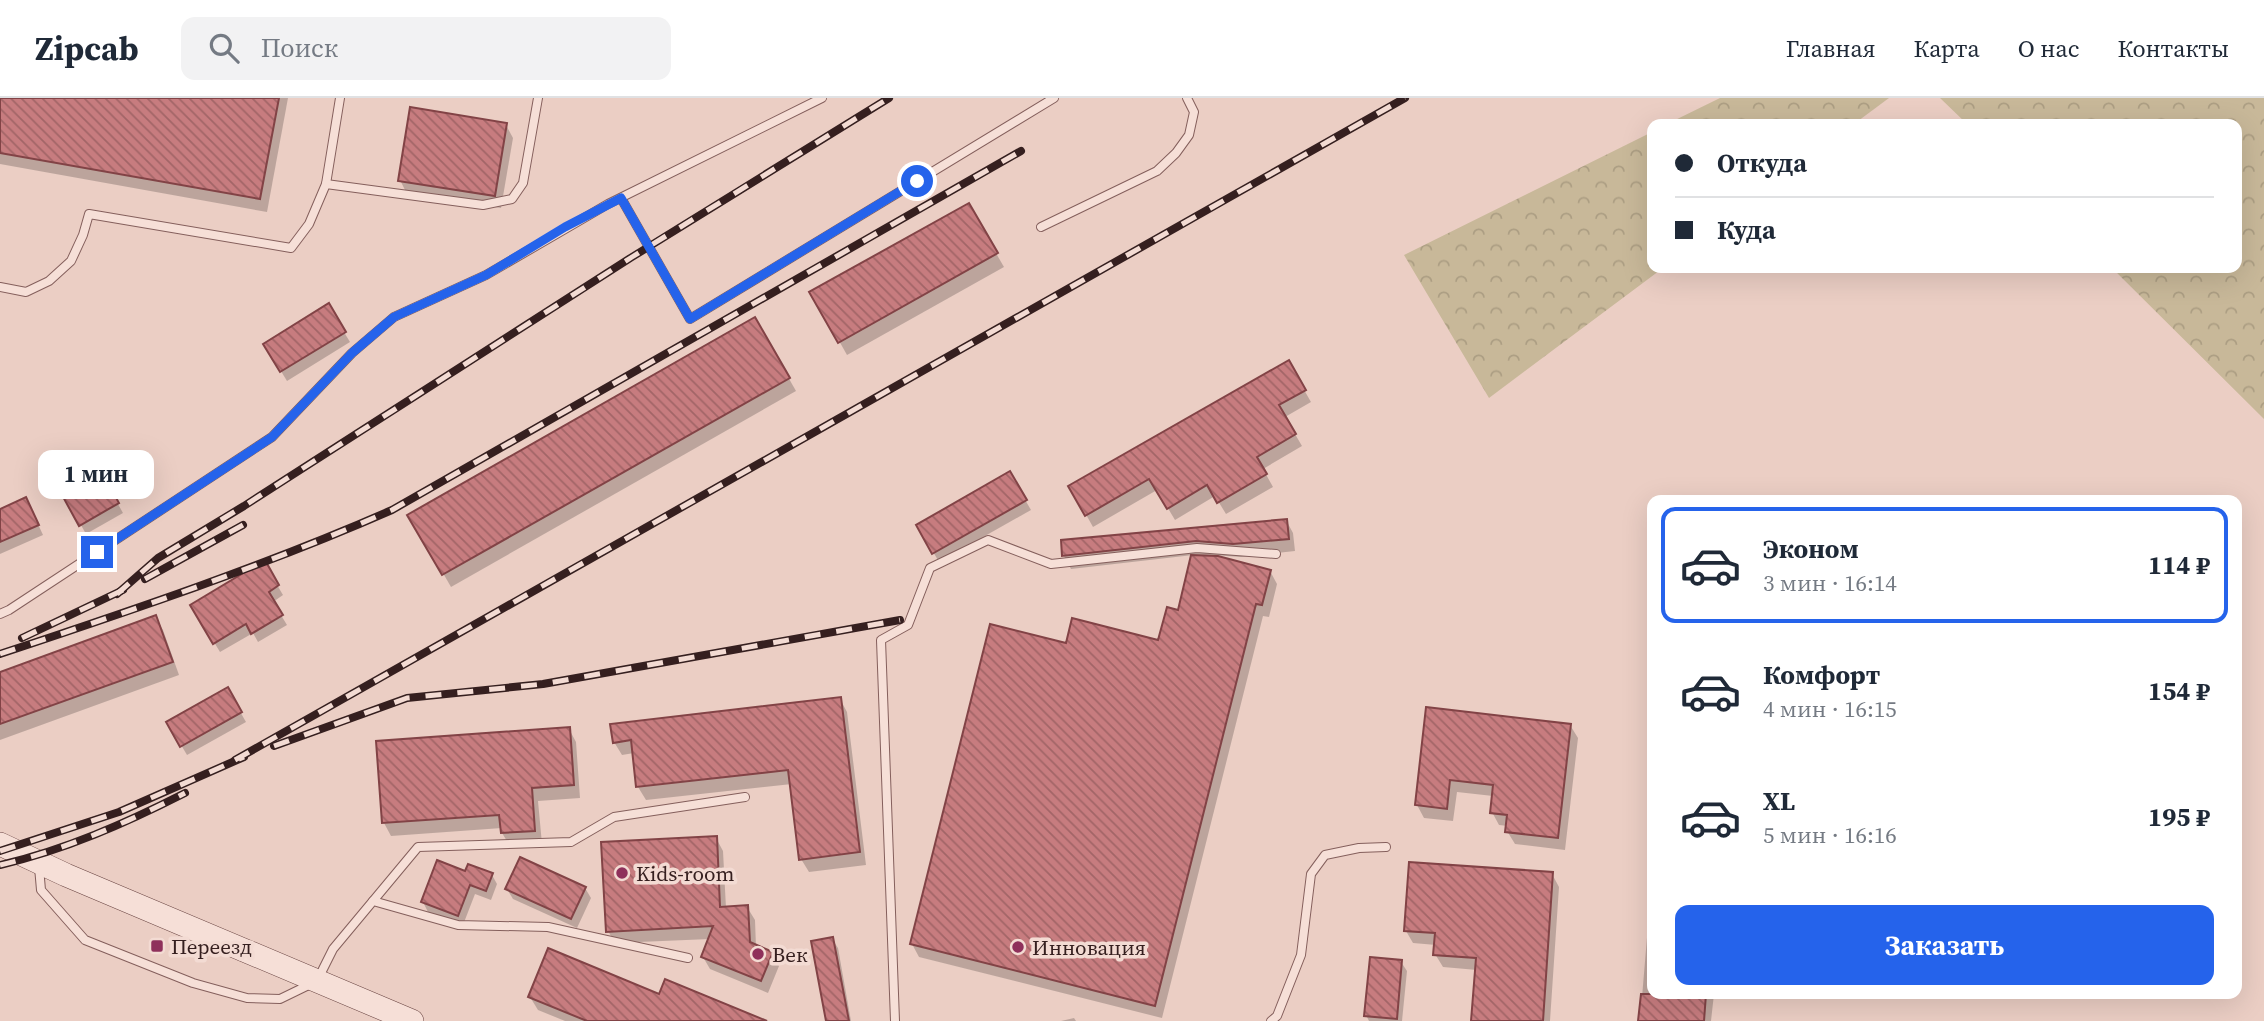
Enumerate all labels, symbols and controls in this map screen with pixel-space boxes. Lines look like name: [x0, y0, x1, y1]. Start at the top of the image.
search box: [181, 17, 671, 80]
text: Zipcab: [35, 26, 139, 71]
icon: search: [205, 29, 243, 67]
text: Поиск: [261, 30, 338, 66]
text: Главная: [1786, 32, 1875, 65]
text: Карта: [1913, 32, 1980, 65]
text: О нас: [2018, 32, 2079, 65]
text: Контакты: [2117, 32, 2229, 65]
text: Откуда: [1717, 145, 1807, 181]
route start: [901, 165, 933, 197]
text: Куда: [1717, 212, 1776, 248]
callout: 1 мин: [39, 450, 155, 500]
text: 1 мин: [64, 458, 128, 490]
text: Эконом: [1763, 531, 1859, 567]
icon: car: [1679, 534, 1742, 597]
route end: [81, 536, 113, 568]
text: 114 ₽: [2148, 547, 2210, 583]
text: 3 мин · 16:14: [1763, 567, 1897, 599]
text: Комфорт: [1763, 657, 1880, 693]
icon: car: [1679, 660, 1742, 723]
text: 154 ₽: [2148, 673, 2210, 709]
text: 4 мин · 16:15: [1763, 693, 1897, 725]
text: XL: [1763, 783, 1795, 819]
icon: car: [1679, 786, 1742, 849]
text: 195 ₽: [2148, 799, 2210, 835]
text: 5 мин · 16:16: [1763, 819, 1897, 851]
place label: Kids-room: [636, 859, 735, 888]
marker: Kids-room: [614, 865, 630, 881]
button: Заказать: [1675, 905, 2214, 985]
place label: Переезд: [171, 932, 252, 961]
place label: Инновация: [1032, 933, 1146, 962]
marker: Переезд: [149, 938, 165, 954]
marker: Инновация: [1010, 939, 1026, 955]
place label: Век: [772, 940, 808, 969]
marker: Век: [750, 946, 766, 962]

